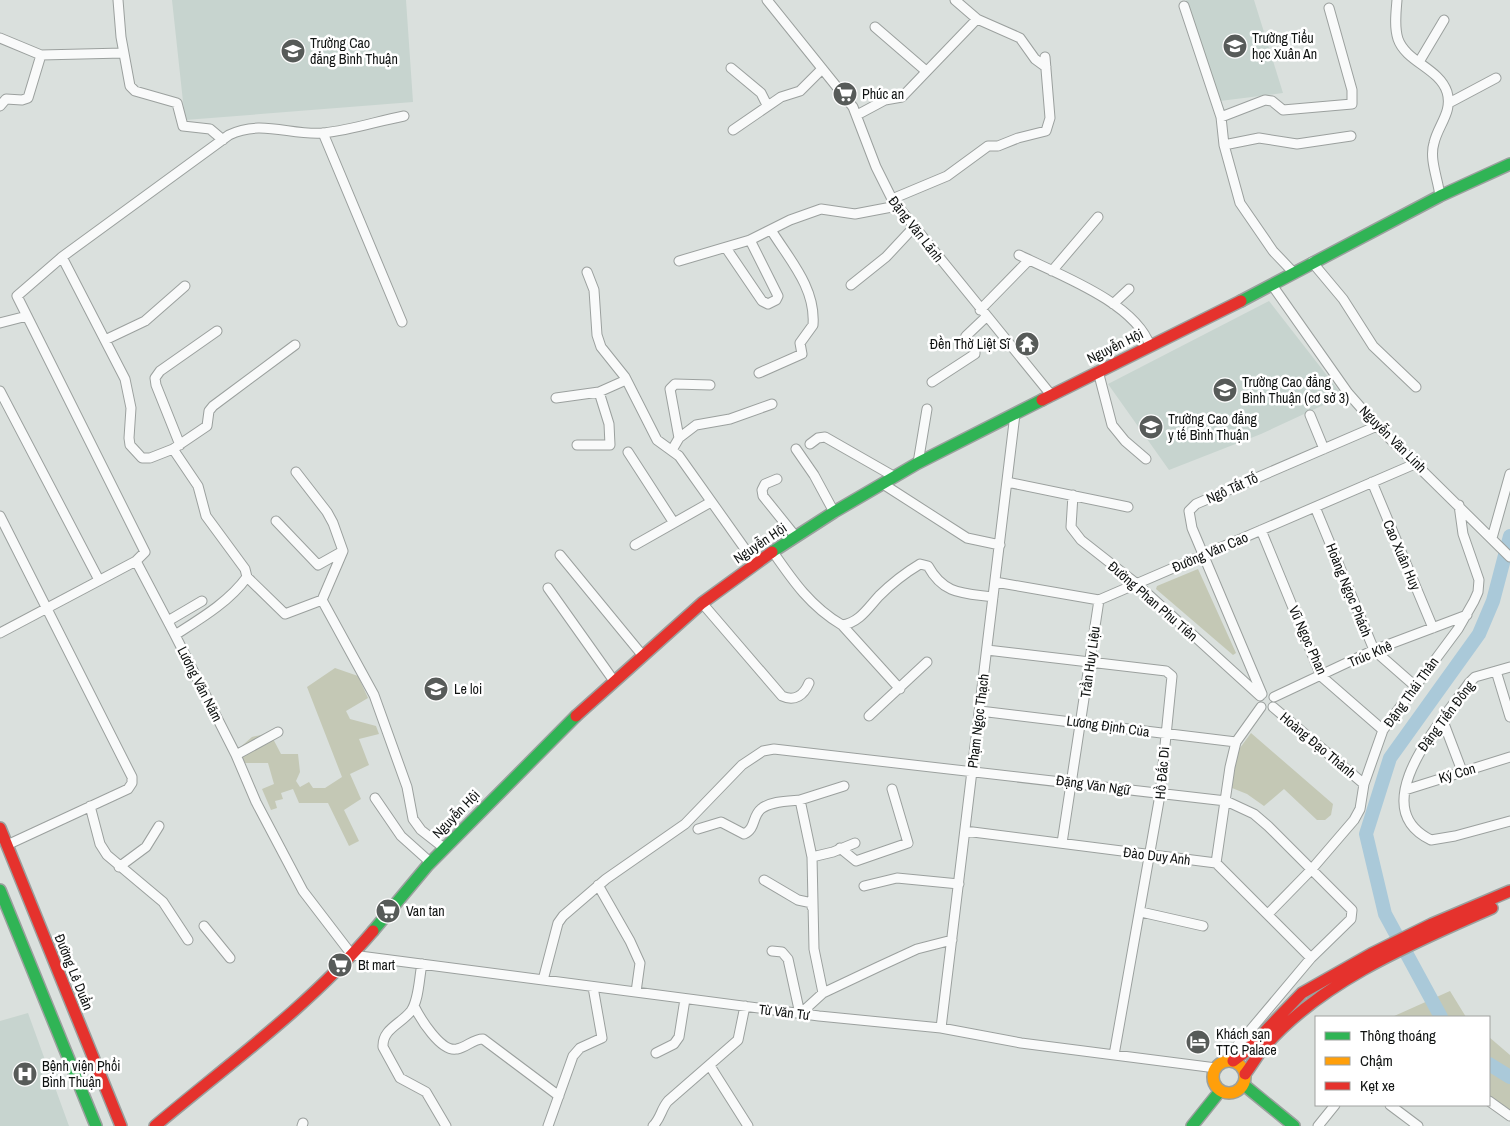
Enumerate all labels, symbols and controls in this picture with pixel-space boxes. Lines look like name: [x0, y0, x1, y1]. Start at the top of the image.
place label: Trường Tiểu học Xuân An: [1252, 29, 1317, 63]
school or university icon: Trường Tiểu học Xuân An: [1222, 33, 1248, 59]
place label: Trường Cao đẳng Bình Thuận: [310, 34, 398, 68]
school or university icon: Trường Cao đẳng Bình Thuận: [280, 38, 306, 64]
supermarket icon: Phúc an: [832, 81, 858, 107]
place label: Phúc an: [862, 85, 904, 103]
street label: Đặng Văn Lãnh: [885, 192, 947, 266]
street label: Nguyễn Hội: [1084, 325, 1146, 367]
temple icon: Đền Thờ Liệt Sĩ: [1014, 331, 1040, 357]
place label: Đền Thờ Liệt Sĩ: [930, 335, 1011, 353]
place label: Trường Cao đẳng Bình Thuận (cơ sở 3): [1242, 373, 1349, 407]
school or university icon: Trường Cao đẳng Bình Thuận (cơ sở 3): [1212, 377, 1238, 403]
street label: Nguyễn Văn Linh: [1356, 402, 1430, 476]
place label: Trường Cao đẳng y tế Bình Thuận: [1168, 410, 1258, 444]
school or university icon: Trường Cao đẳng y tế Bình Thuận: [1138, 414, 1164, 440]
street label: Ngô Tất Tố: [1203, 469, 1261, 507]
street label: Cao Xuân Huy: [1379, 517, 1425, 593]
street label: Nguyễn Hội: [730, 519, 790, 567]
street label: Đường Văn Cao: [1169, 528, 1251, 576]
street label: Hoàng Ngọc Phách: [1322, 540, 1376, 640]
street label: Đường Phan Phu Tiên: [1104, 557, 1202, 645]
street label: Vũ Ngọc Phan: [1285, 603, 1331, 677]
street label: Trần Huy Liệu: [1076, 625, 1104, 699]
street label: Trúc Khê: [1345, 637, 1395, 671]
street label: Lương Văn Năm: [173, 643, 227, 725]
street label: Đặng Thái Thân: [1379, 653, 1443, 731]
street label: Phạm Ngọc Thạch: [963, 673, 993, 769]
school or university icon: Le loi: [423, 676, 449, 702]
street label: Đặng Tiến Đông: [1414, 677, 1479, 755]
place label: Le loi: [454, 680, 482, 698]
street label: Hoàng Đạo Thành: [1276, 708, 1360, 782]
street label: Lương Định Của: [1065, 711, 1151, 741]
street label: Hồ Đắc Di: [1151, 746, 1173, 800]
street label: Ký Con: [1436, 759, 1478, 787]
street label: Đặng Văn Ngữ: [1055, 771, 1132, 799]
street label: Nguyễn Hội: [428, 786, 484, 842]
street label: Đào Duy Anh: [1122, 843, 1192, 869]
supermarket icon: Van tan: [375, 898, 401, 924]
place label: Van tan: [406, 902, 445, 920]
street label: Đường Lê Duẩn: [51, 931, 97, 1013]
supermarket icon: Bt mart: [327, 952, 353, 978]
place label: Bt mart: [358, 956, 395, 974]
street label: Từ Văn Tư: [758, 1000, 811, 1024]
legend: [1315, 1016, 1490, 1106]
place label: Khách sạn TTC Palace: [1216, 1025, 1277, 1059]
text: Thông thoáng: [1360, 1025, 1436, 1046]
hotel icon: Khách sạn TTC Palace: [1185, 1029, 1211, 1055]
text: Chậm: [1360, 1050, 1393, 1071]
place label: Bệnh viện Phổi Bình Thuận: [42, 1057, 121, 1091]
hospital icon: Bệnh viện Phổi Bình Thuận: [12, 1061, 38, 1087]
text: Kẹt xe: [1360, 1075, 1395, 1096]

